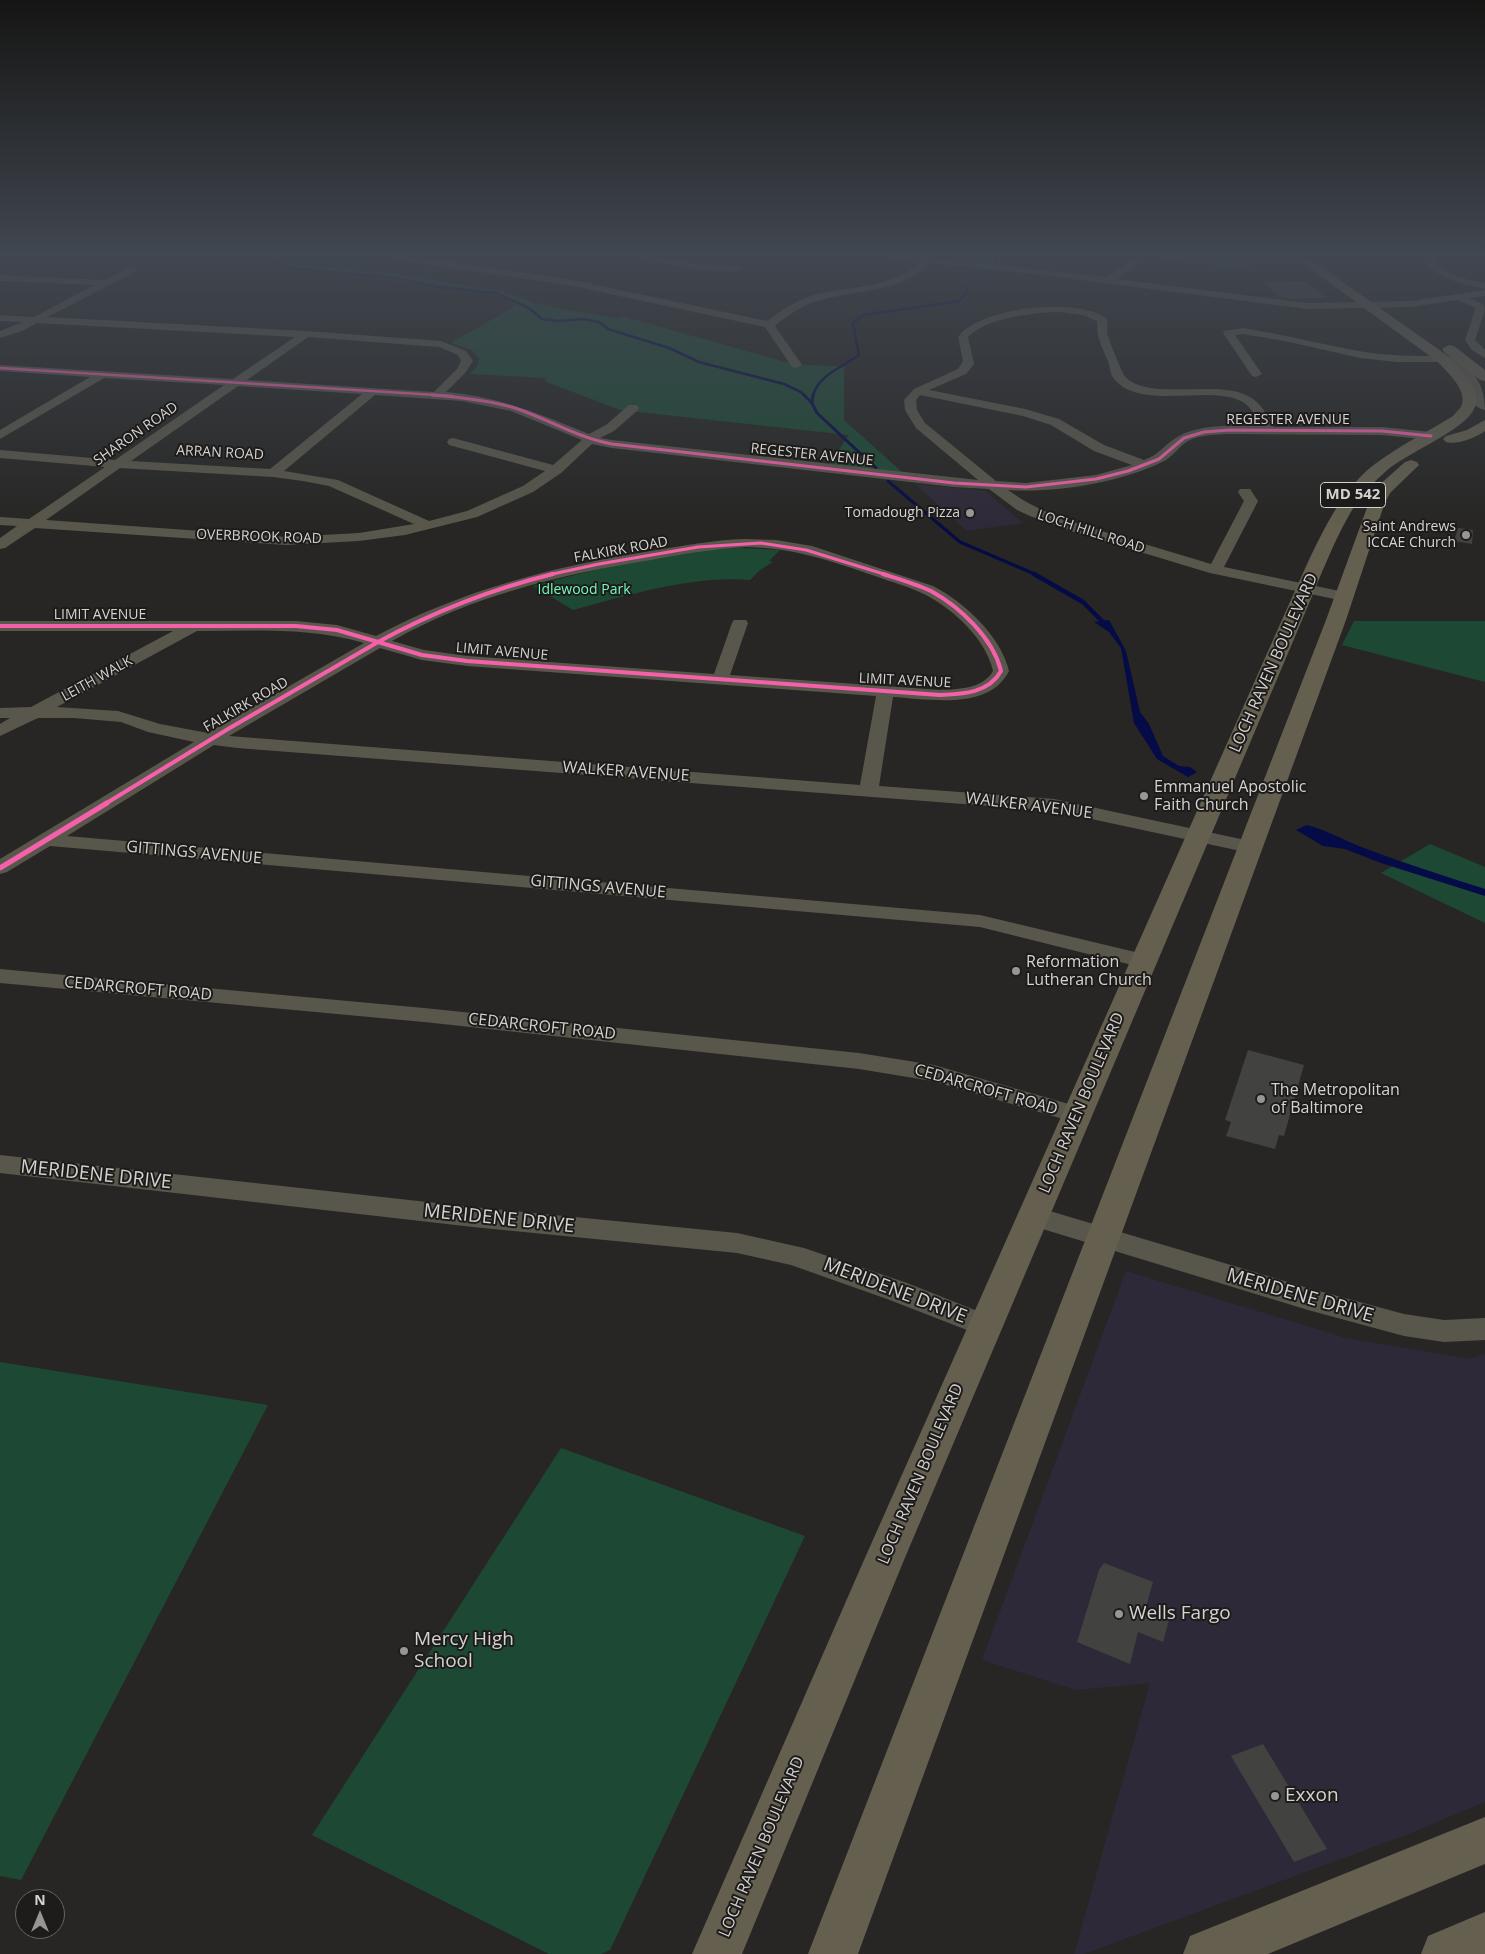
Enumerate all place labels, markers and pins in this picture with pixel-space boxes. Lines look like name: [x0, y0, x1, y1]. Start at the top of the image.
place label: Tomadough Pizza: [845, 505, 960, 521]
marker: Tomadough Pizza: [964, 507, 976, 519]
place label: Saint Andrews ICCAE Church: [1363, 519, 1456, 552]
marker: Saint Andrews ICCAE Church: [1460, 529, 1472, 541]
place label: Emmanuel Apostolic Faith Church: [1154, 777, 1306, 815]
marker: Emmanuel Apostolic Faith Church: [1138, 790, 1150, 802]
place label: Reformation Lutheran Church: [1026, 952, 1152, 990]
marker: Reformation Lutheran Church: [1010, 965, 1022, 977]
place label: The Metropolitan of Baltimore: [1271, 1080, 1400, 1118]
marker: The Metropolitan of Baltimore: [1255, 1093, 1267, 1105]
place label: Wells Fargo: [1129, 1603, 1231, 1625]
marker: Wells Fargo: [1113, 1608, 1125, 1620]
place label: Mercy High School: [414, 1629, 514, 1673]
marker: Mercy High School: [398, 1645, 410, 1657]
place label: Exxon: [1285, 1785, 1339, 1807]
marker: Exxon: [1269, 1790, 1281, 1802]

